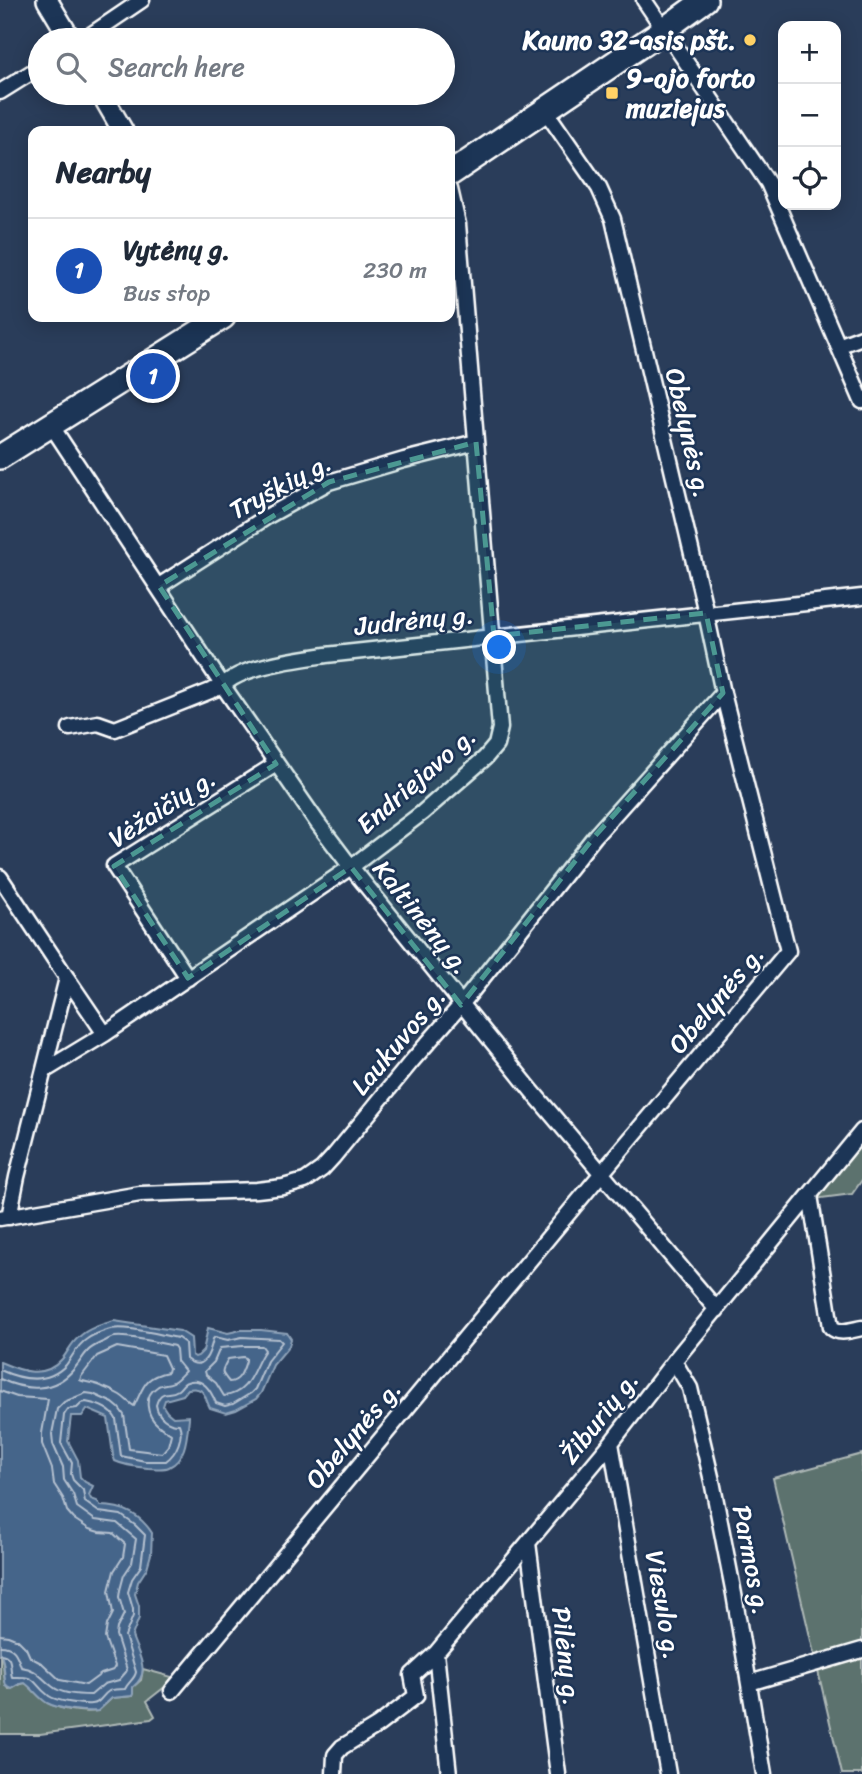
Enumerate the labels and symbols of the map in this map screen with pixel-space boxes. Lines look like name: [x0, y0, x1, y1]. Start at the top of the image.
place label: Kauno 32-asis pšt.: [521, 17, 736, 63]
marker: Kauno 32-asis pšt.: [742, 32, 758, 48]
place label: 9-ojo forto muziejus: [625, 55, 756, 131]
marker: 9-ojo forto muziejus: [604, 85, 620, 101]
pin: 1: [130, 350, 176, 402]
street label: Obelynės g.: [652, 363, 726, 503]
street label: Tryškių g.: [220, 440, 340, 532]
street label: Judrėnų g.: [351, 591, 476, 649]
your location: [482, 630, 516, 664]
street label: Endriejavo g.: [345, 714, 487, 846]
street label: Vėžaičių g.: [99, 756, 225, 860]
street label: Kaltinėnų g.: [361, 849, 483, 985]
street label: Obelynės g.: [656, 934, 776, 1064]
street label: Laukuvos g.: [338, 976, 458, 1106]
street label: Žiburių g.: [547, 1360, 651, 1474]
street label: Obelynės g.: [293, 1369, 413, 1499]
street label: Parmos g.: [719, 1501, 785, 1619]
street label: Viesulo g.: [632, 1547, 696, 1663]
street label: Pilėnų g.: [538, 1604, 596, 1708]

